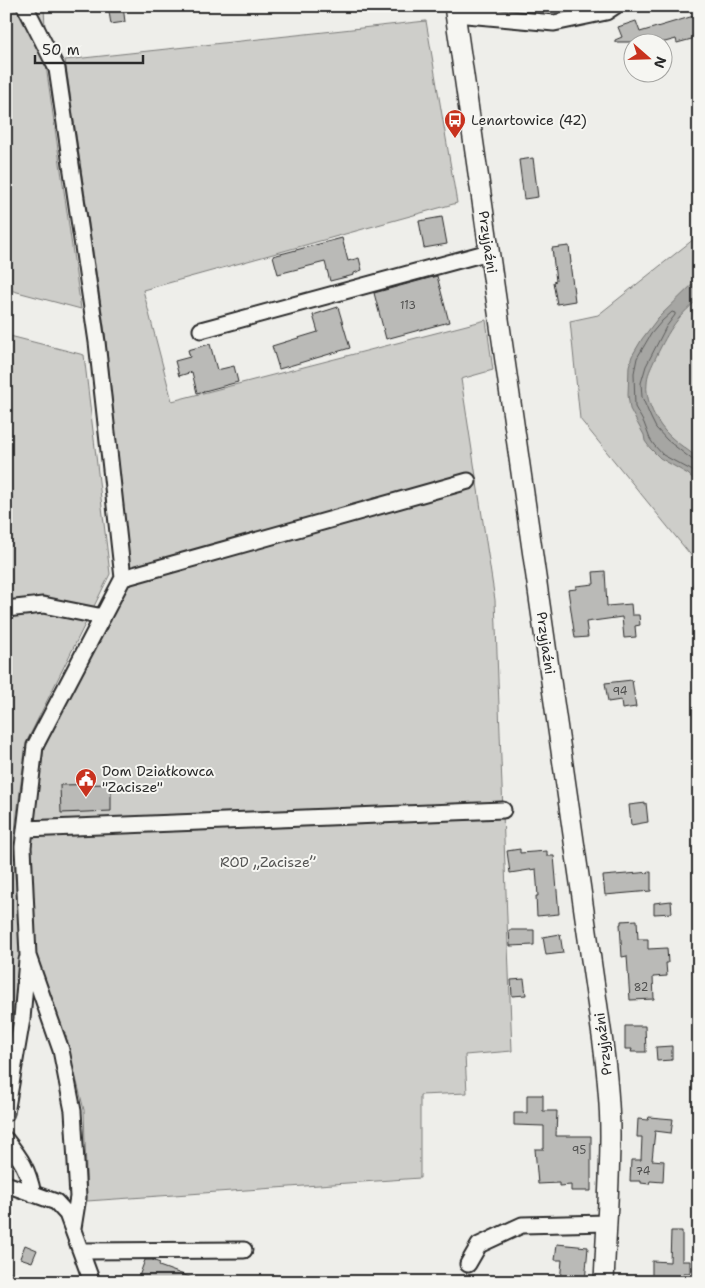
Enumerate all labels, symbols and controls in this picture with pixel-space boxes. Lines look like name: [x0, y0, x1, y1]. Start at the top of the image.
scale bar: [35, 32, 142, 64]
north arrow: [622, 32, 672, 82]
text: 50 m: [42, 40, 80, 60]
text: N: [650, 54, 671, 71]
bus stop icon: Lenartowice (42): [443, 108, 467, 139]
place label: Lenartowice (42): [471, 111, 587, 129]
street label: Przyjaźni: [475, 210, 501, 274]
house number: 113: [400, 298, 416, 313]
street label: Przyjaźni: [533, 611, 559, 675]
house number: 94: [613, 684, 628, 699]
place label: Dom Działkowca "Zacisze": [102, 762, 214, 796]
public building icon: Dom Działkowca "Zacisze": [74, 767, 98, 798]
park label: ROD „Zacisze”: [220, 853, 316, 871]
house number: 82: [634, 980, 648, 995]
street label: Przyjaźni: [590, 1012, 616, 1076]
house number: 95: [572, 1143, 586, 1158]
house number: 74: [636, 1164, 651, 1179]

